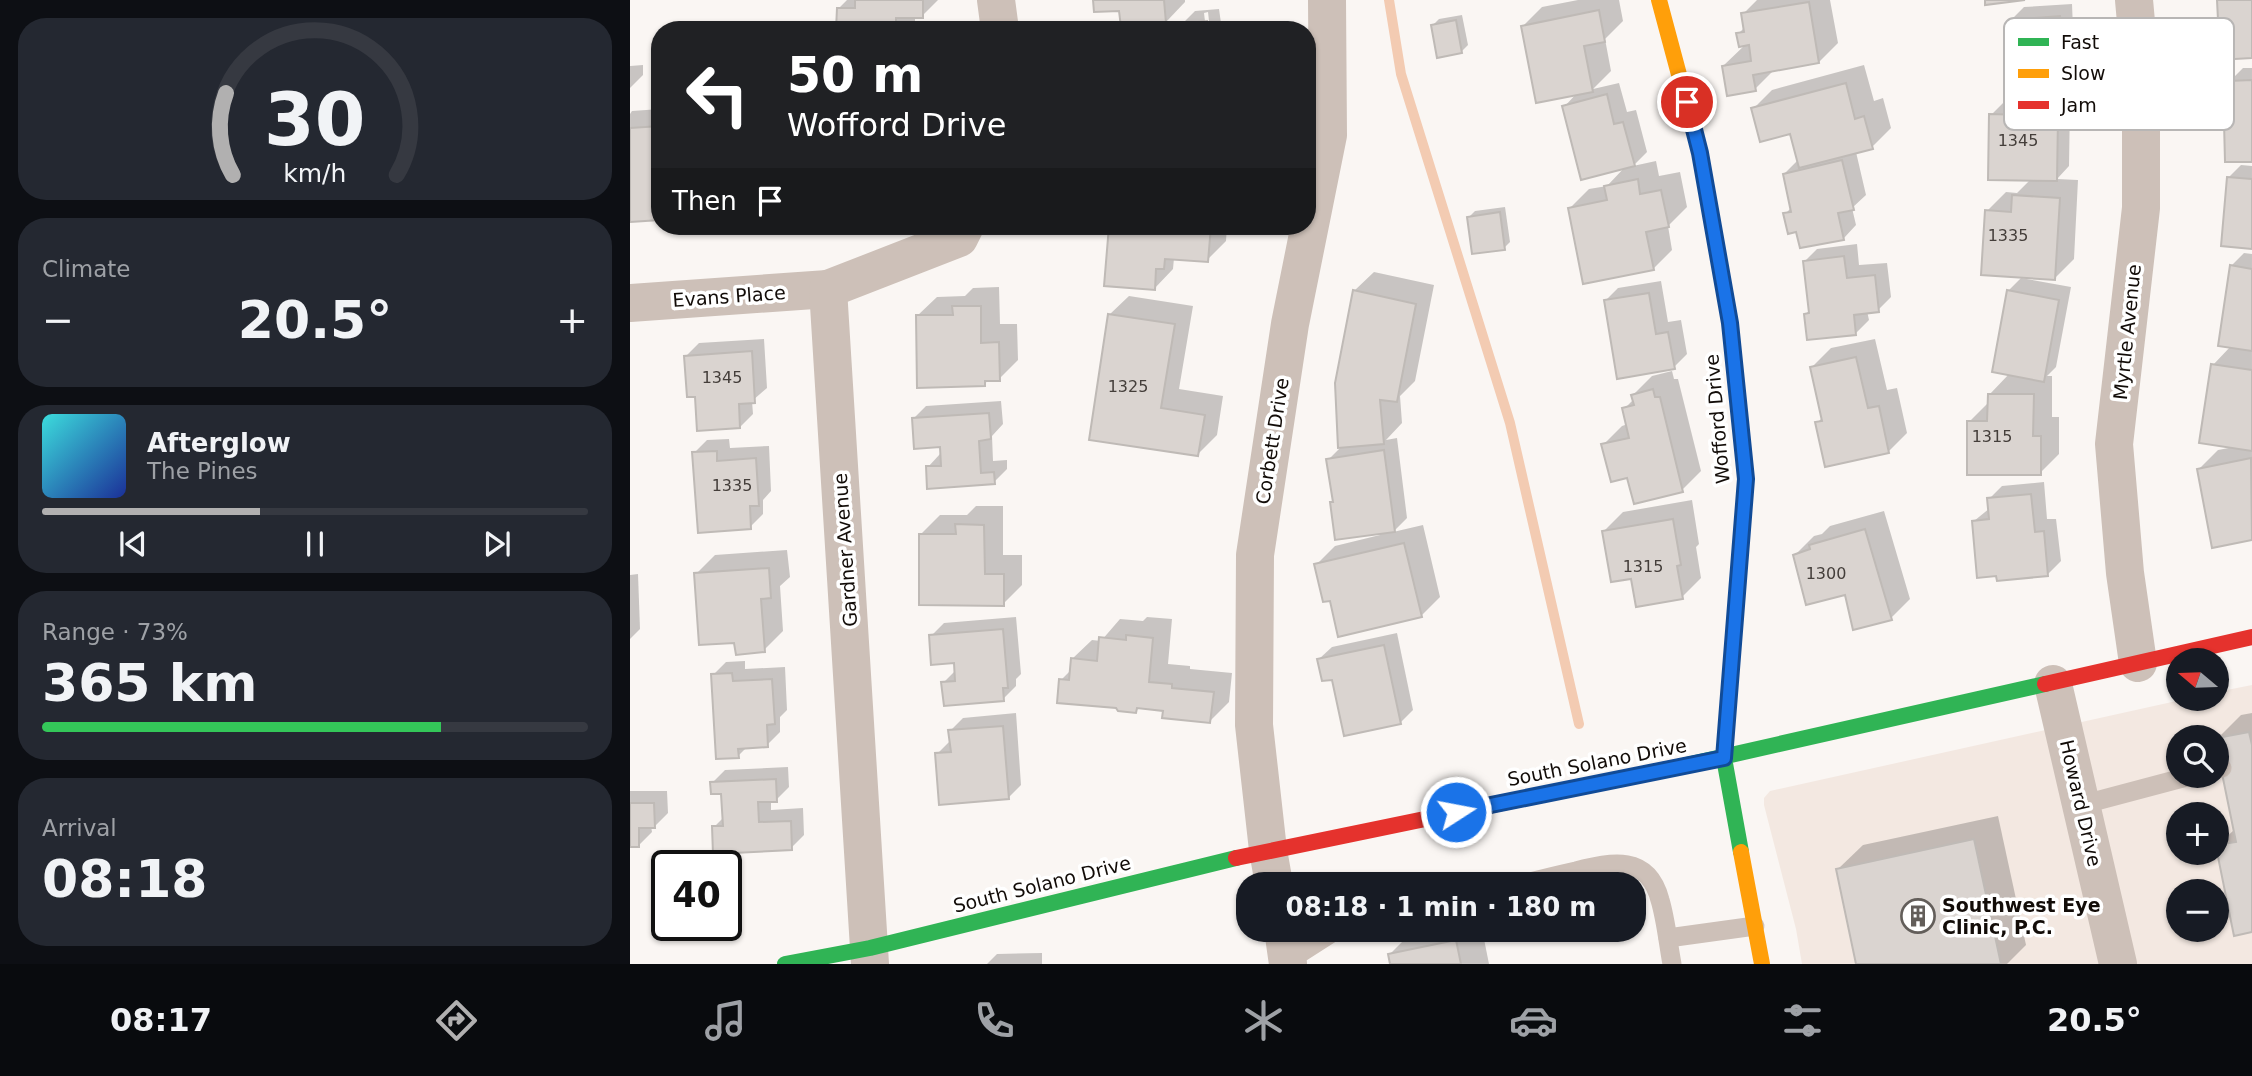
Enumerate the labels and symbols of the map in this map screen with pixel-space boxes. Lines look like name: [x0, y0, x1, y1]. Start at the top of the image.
legend: [2004, 18, 2234, 130]
text: Fast: [2061, 31, 2099, 53]
text: Slow: [2061, 62, 2106, 84]
pin: [1657, 72, 1717, 132]
text: Jam: [2060, 94, 2097, 116]
house number: 1345: [1998, 131, 2038, 150]
house number: 1335: [1988, 226, 2028, 245]
street label: Myrtle Avenue: [2109, 263, 2145, 401]
street label: Evans Place: [672, 281, 786, 311]
street label: Wofford Drive: [1700, 353, 1734, 485]
house number: 1345: [702, 368, 742, 387]
street label: Corbett Drive: [1251, 376, 1293, 506]
house number: 1325: [1108, 377, 1148, 396]
house number: 1315: [1972, 427, 2012, 446]
street label: Gardner Avenue: [829, 472, 861, 628]
house number: 1335: [712, 476, 752, 495]
house number: 1315: [1623, 557, 1663, 576]
house number: 1300: [1806, 564, 1846, 583]
north arrow: [2166, 648, 2230, 710]
street label: South Solano Drive: [1505, 734, 1689, 790]
street label: Howard Drive: [2056, 738, 2106, 868]
position arrow: [1419, 775, 1493, 849]
speed limit sign: 40: [651, 850, 742, 941]
street label: South Solano Drive: [951, 851, 1133, 917]
place label: Southwest Eye Clinic, P.C.: [1942, 894, 2101, 938]
building icon: Southwest Eye Clinic, P.C.: [1899, 897, 1937, 935]

